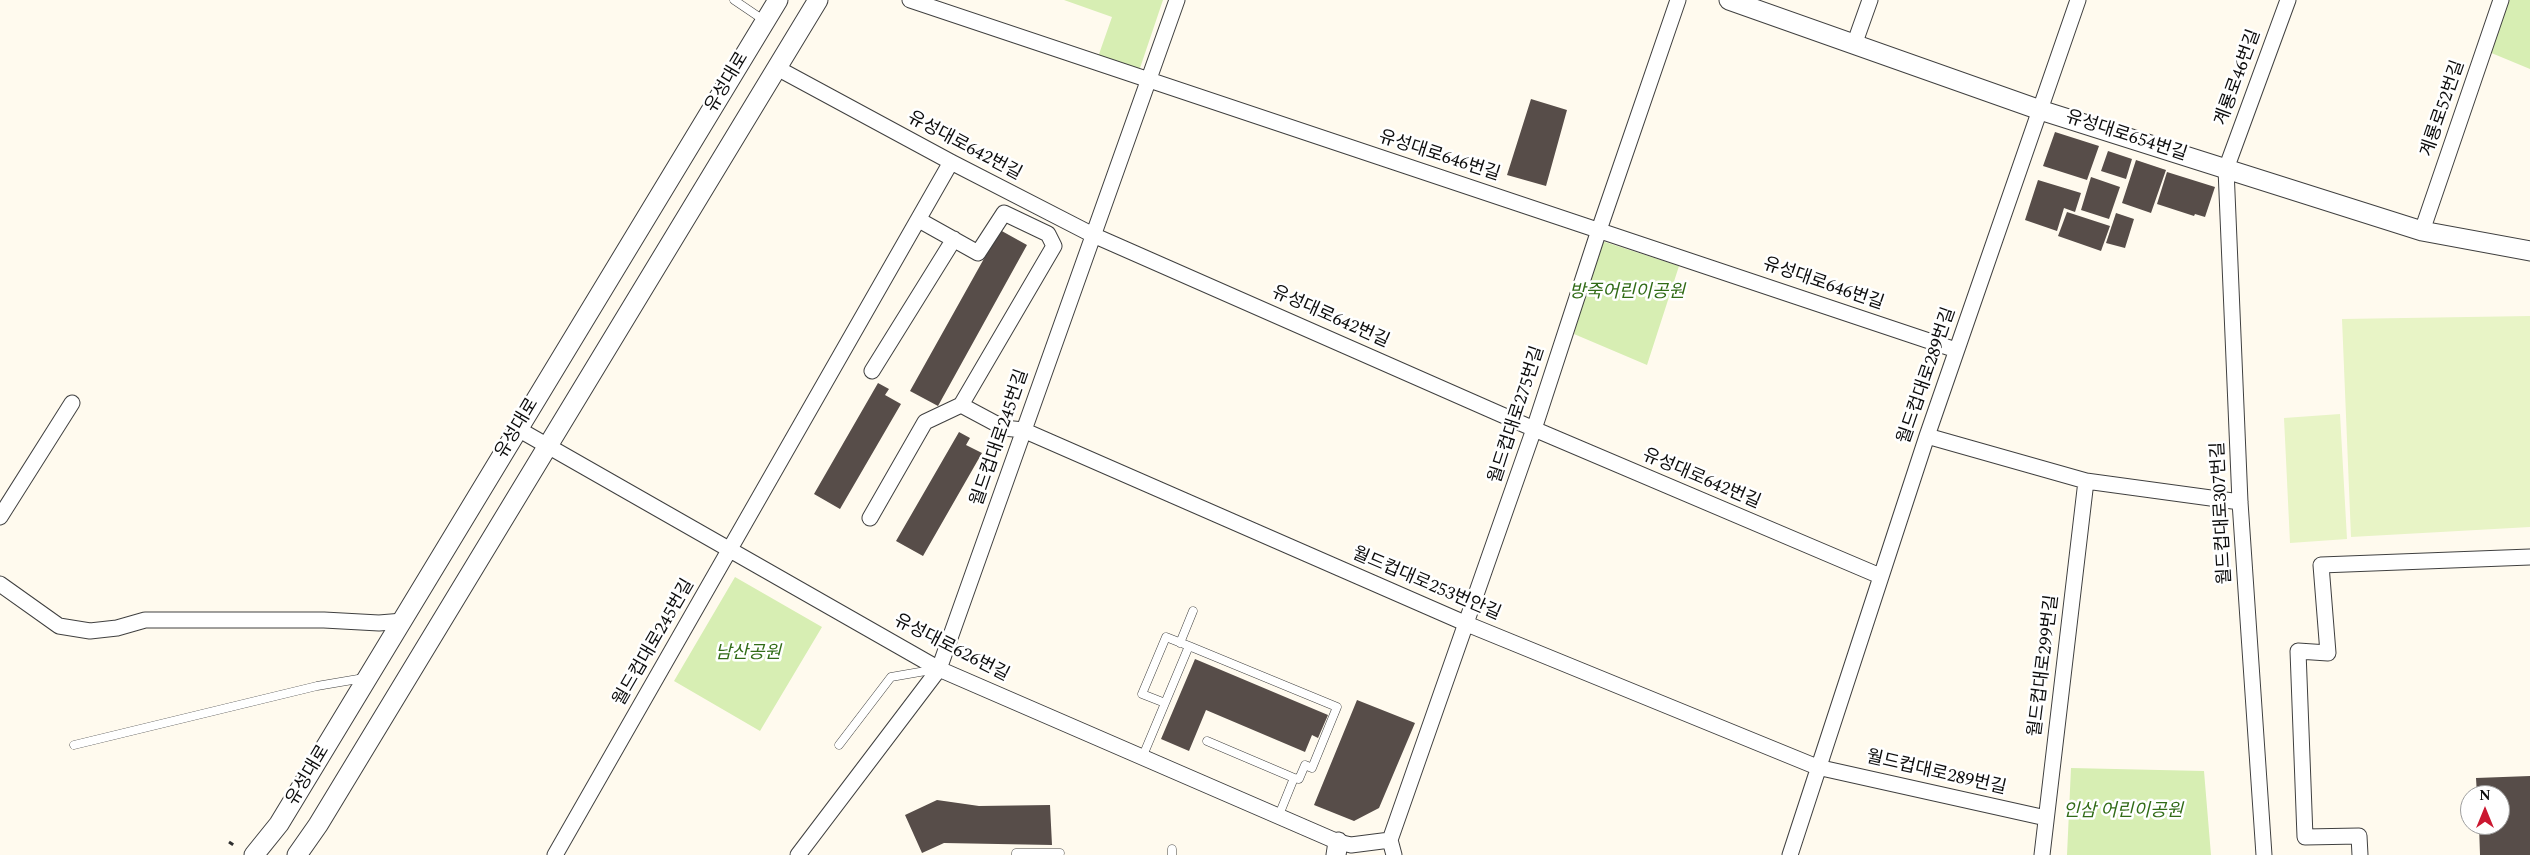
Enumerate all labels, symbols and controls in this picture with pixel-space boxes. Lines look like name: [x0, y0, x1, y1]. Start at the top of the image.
street label: 계룡로46번길: [2212, 27, 2266, 129]
street label: 유성대로: [702, 49, 754, 117]
street label: 계룡로52번길: [2417, 58, 2471, 160]
street label: 유성대로654번길: [2063, 107, 2189, 167]
street label: 유성대로642번길: [903, 108, 1025, 186]
street label: 유성대로646번길: [1376, 127, 1502, 187]
street label: 유성대로646번길: [1760, 254, 1886, 316]
street label: 유성대로642번길: [1268, 282, 1392, 354]
park label: 방죽어린이공원: [1569, 282, 1685, 304]
street label: 월드컵대로289번길: [1895, 305, 1961, 447]
street label: 월드컵대로275번길: [1486, 344, 1550, 486]
street label: 월드컵대로245번길: [968, 367, 1034, 509]
street label: 유성대로: [492, 395, 544, 463]
street label: 월드컵대로307번길: [2208, 441, 2238, 585]
street label: 유성대로642번길: [1639, 445, 1763, 515]
street label: 월드컵대로253번안길: [1348, 544, 1504, 626]
street label: 월드컵대로245번길: [610, 576, 700, 710]
street label: 월드컵대로299번길: [2026, 594, 2064, 738]
street label: 유성대로626번길: [890, 611, 1012, 687]
park label: 남산공원: [715, 643, 781, 665]
street label: 유성대로: [283, 742, 335, 810]
street label: 월드컵대로289번길: [1864, 747, 2008, 801]
north arrow: [2460, 785, 2510, 835]
text: N: [2479, 785, 2491, 806]
park label: 인삼 어린이공원: [2063, 801, 2183, 823]

